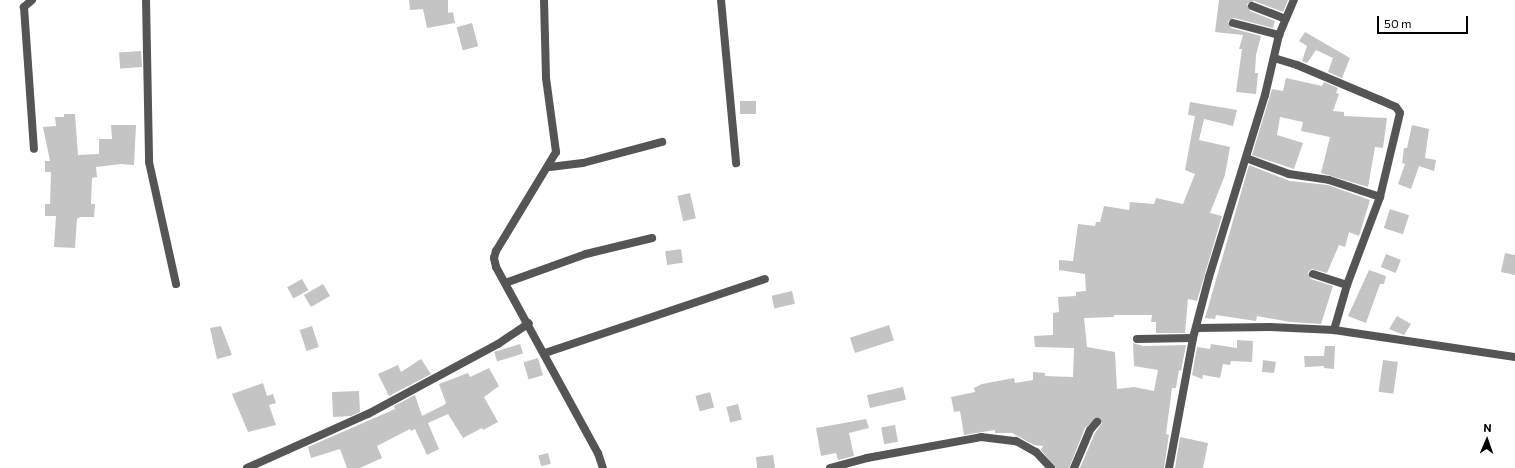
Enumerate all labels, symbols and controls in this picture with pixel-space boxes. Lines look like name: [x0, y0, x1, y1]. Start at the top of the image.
scale bar: [1379, 8, 1470, 34]
text: 50 m: [1384, 16, 1412, 30]
north arrow: [1467, 420, 1507, 460]
text: N: [1483, 421, 1492, 434]

